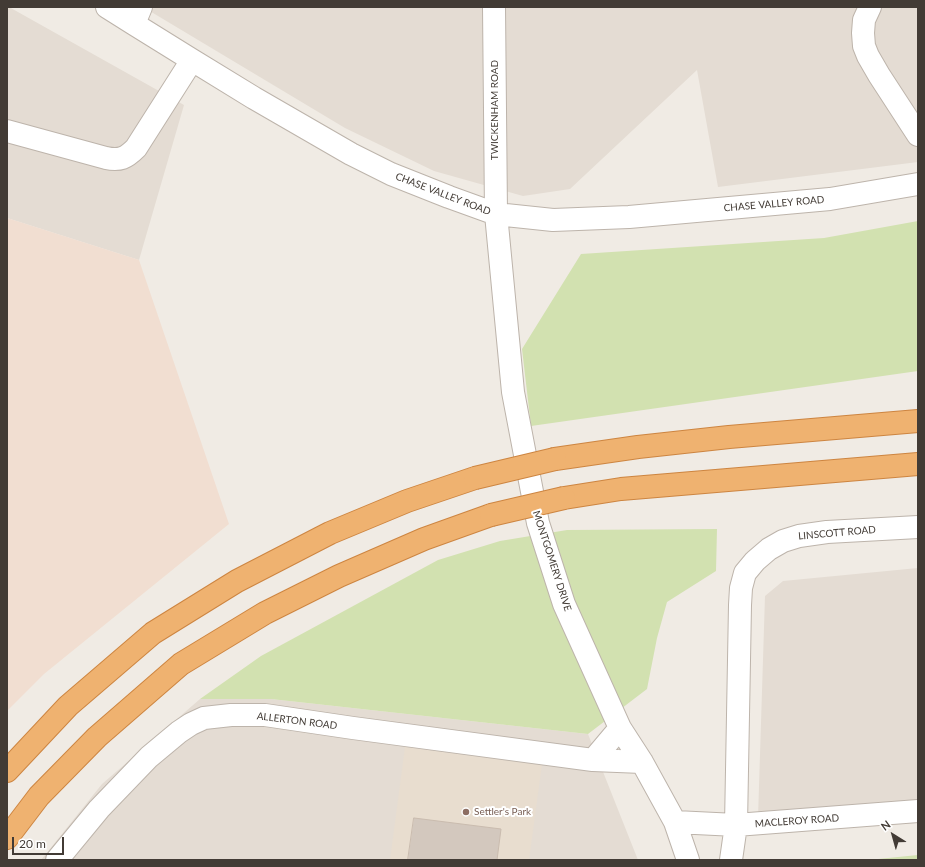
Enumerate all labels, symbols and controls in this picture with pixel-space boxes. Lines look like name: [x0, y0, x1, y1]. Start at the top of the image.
street label: TWICKENHAM ROAD: [489, 60, 501, 160]
street label: CHASE VALLEY ROAD: [394, 170, 492, 218]
street label: CHASE VALLEY ROAD: [723, 194, 825, 214]
street label: MONTGOMERY DRIVE: [530, 509, 574, 613]
street label: LINSCOTT ROAD: [798, 524, 876, 542]
street label: ALLERTON ROAD: [256, 710, 338, 732]
place label: Settler's Park: [474, 806, 531, 818]
marker: Settler's Park: [461, 807, 471, 817]
street label: MACLEROY ROAD: [754, 812, 840, 830]
north arrow: [873, 815, 913, 855]
text: N: [878, 817, 893, 833]
scale bar: [14, 829, 66, 855]
text: 20 m: [19, 836, 46, 851]

